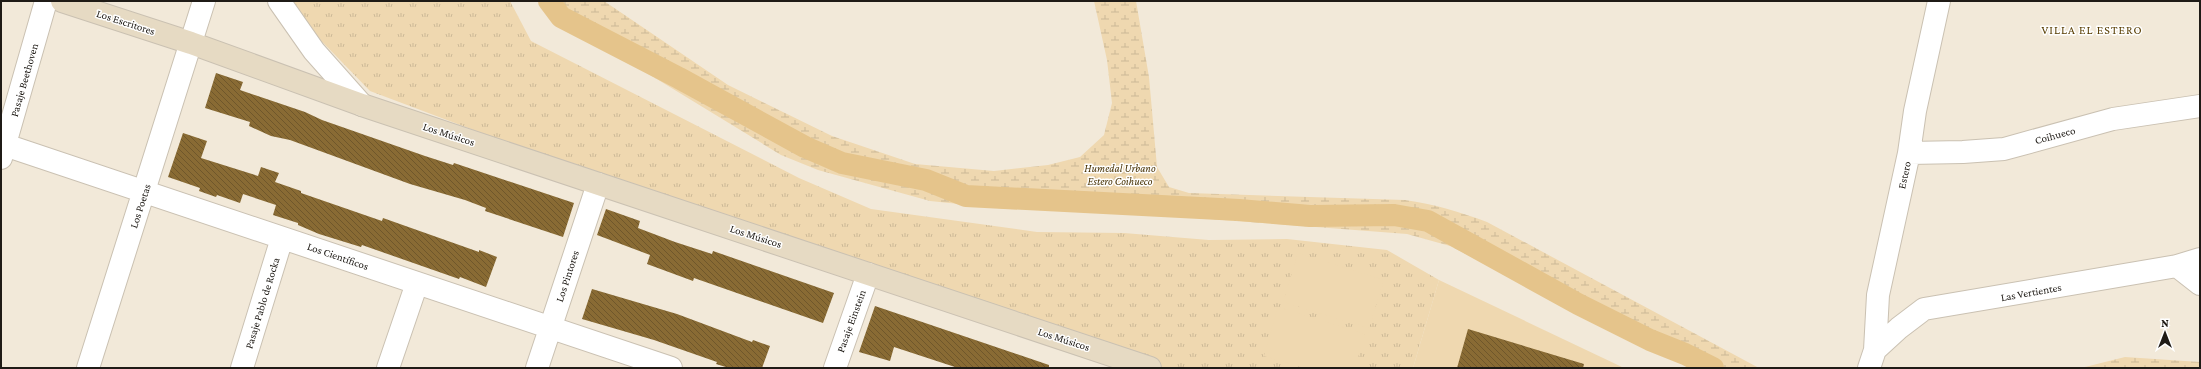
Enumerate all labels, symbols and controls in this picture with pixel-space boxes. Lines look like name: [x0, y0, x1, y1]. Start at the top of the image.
street label: Los Escritores: [95, 7, 157, 37]
district label: VILLA EL ESTERO: [2042, 23, 2142, 37]
street label: Pasaje Beethoven: [8, 42, 41, 118]
street label: Los Músicos: [422, 120, 476, 148]
street label: Coihueco: [2033, 124, 2077, 146]
street label: Estero: [1895, 160, 1913, 190]
park label: Humedal Urbano Estero Coihueco: [1084, 162, 1156, 187]
street label: Los Poetas: [127, 182, 153, 230]
street label: Los Músicos: [729, 222, 783, 250]
street label: Los Científicos: [306, 240, 370, 272]
street label: Los Pintores: [553, 249, 581, 303]
street label: Pasaje Pablo de Rocka: [242, 256, 283, 350]
street label: Las Vertientes: [2000, 281, 2062, 303]
street label: Pasaje Einstein: [834, 288, 869, 354]
north arrow: [2145, 313, 2185, 353]
text: N: [2161, 317, 2169, 329]
street label: Los Músicos: [1037, 325, 1091, 353]

